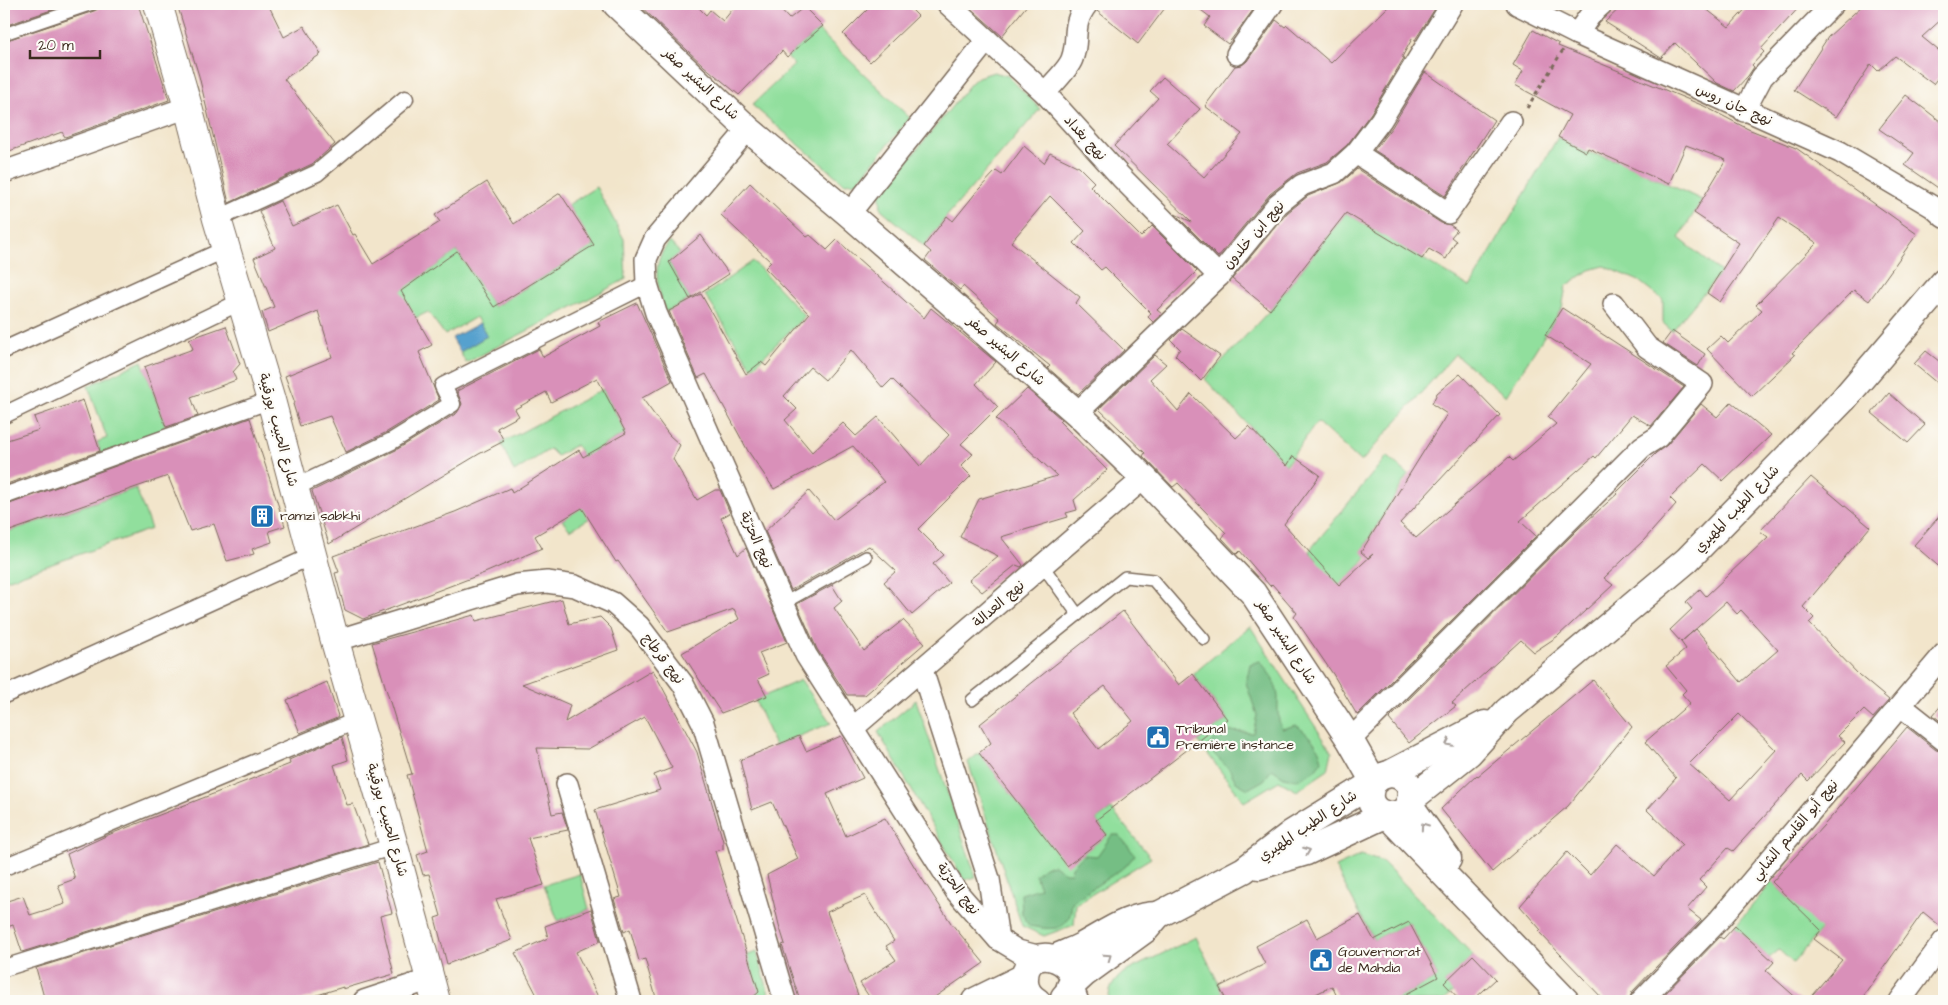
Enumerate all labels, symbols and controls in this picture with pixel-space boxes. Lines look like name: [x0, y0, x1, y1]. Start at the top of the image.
scale bar: [30, 28, 100, 60]
text: 20 m: [38, 35, 74, 56]
street label: شارع البشير صفر: [658, 43, 744, 125]
street label: نهج جان روس: [1693, 79, 1775, 131]
street label: نهج بغداد: [1059, 111, 1111, 165]
street label: نهج ابن خلدون: [1218, 196, 1290, 274]
street label: شارع البشير صفر: [962, 311, 1049, 391]
street label: شارع الحبيب بورقيبة: [253, 371, 303, 489]
street label: شارع الطيب المهيري: [1690, 461, 1784, 557]
building icon: ramzi sabkhi: [249, 503, 275, 529]
place label: ramzi sabkhi: [280, 506, 360, 526]
street label: نهج الحرّيّة: [735, 508, 777, 572]
street label: نهج العدالة: [969, 576, 1029, 632]
street label: شارع البشير صفر: [1250, 595, 1321, 688]
street label: نهج قرطاج: [637, 629, 689, 689]
place label: Tribunal Première instance: [1176, 719, 1295, 755]
public building icon: Tribunal Première instance: [1145, 724, 1171, 750]
one-way arrow: [1446, 737, 1455, 747]
street label: شارع الحبيب بورقيبة: [361, 761, 413, 879]
street label: نهج أبو القاسم الشابي: [1747, 775, 1845, 886]
street label: شارع الطيب المهيري: [1255, 786, 1361, 866]
one-way arrow: [1421, 822, 1430, 832]
one-way arrow: [1302, 847, 1311, 857]
street label: نهج الحرّيّة: [932, 859, 984, 919]
place label: Gouvernorat de Mahdia: [1338, 942, 1421, 978]
public building icon: Gouvernorat de Mahdia: [1308, 947, 1334, 973]
one-way arrow: [1102, 954, 1111, 962]

